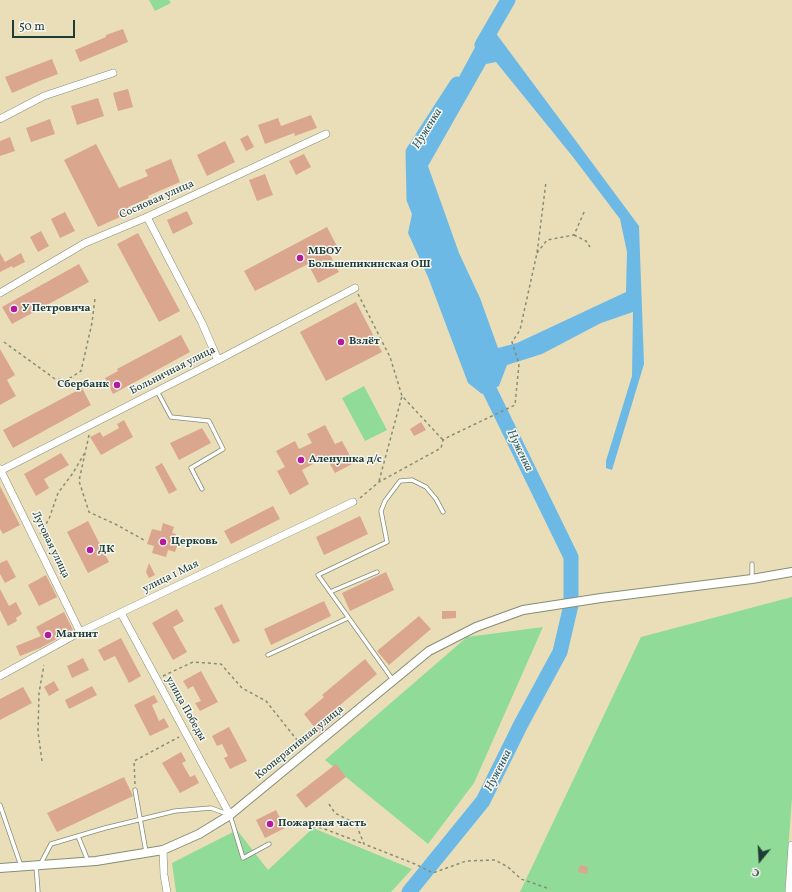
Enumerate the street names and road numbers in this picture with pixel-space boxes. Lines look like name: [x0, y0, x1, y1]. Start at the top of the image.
street label: Сосновая улица: [118, 178, 196, 222]
street label: Больничная улица: [128, 344, 218, 398]
street label: Луговая улица: [28, 509, 72, 581]
street label: улица 1 Мая: [141, 558, 201, 596]
street label: улица Победы: [162, 674, 208, 744]
street label: Кооперативная улица: [253, 703, 347, 783]

